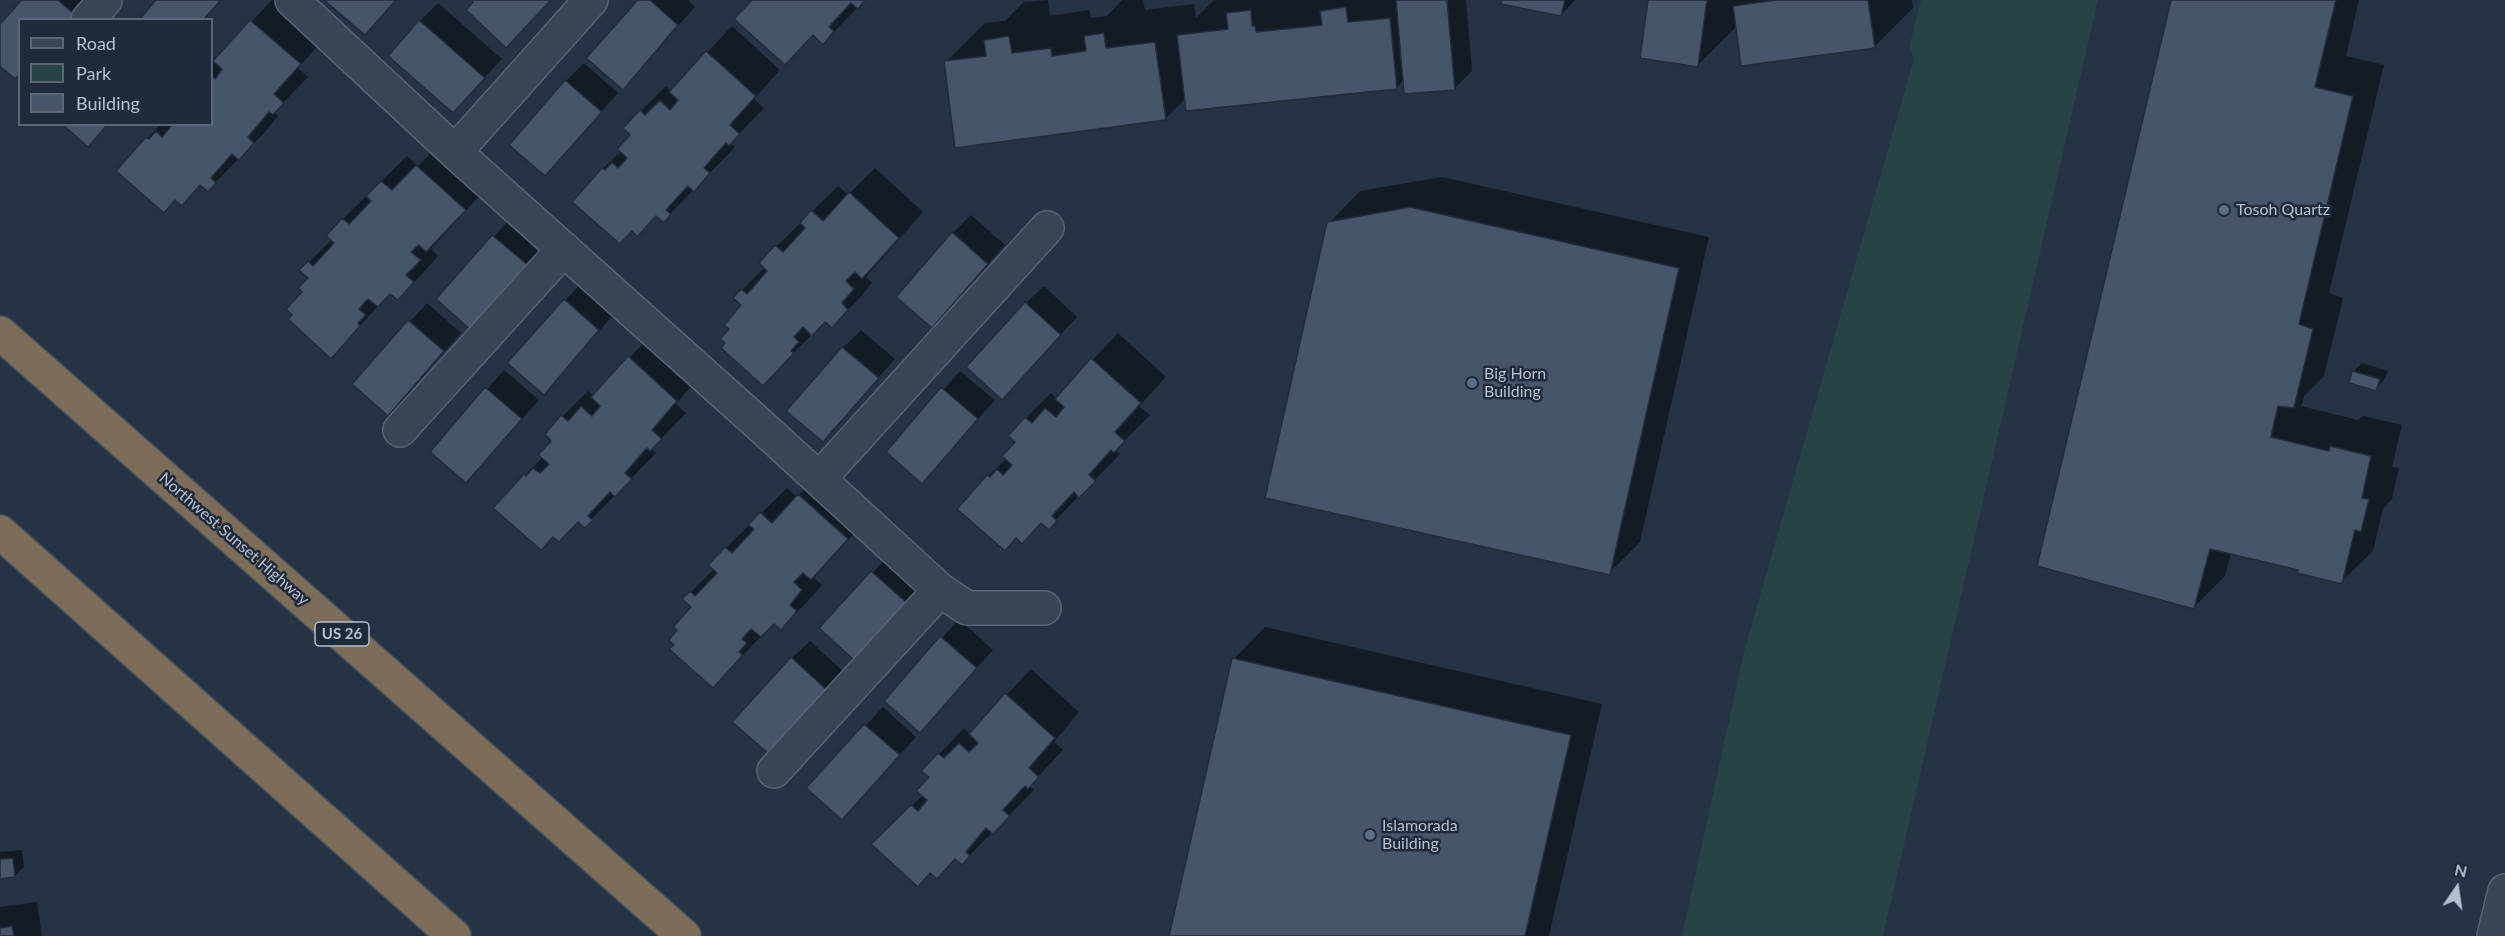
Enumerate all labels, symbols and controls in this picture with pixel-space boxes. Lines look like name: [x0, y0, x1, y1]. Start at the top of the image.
legend: [18, 18, 213, 126]
text: Road: [76, 32, 116, 54]
text: Park: [76, 62, 111, 84]
text: Building: [76, 92, 140, 114]
place label: Tosoh Quartz: [2236, 200, 2330, 220]
marker: Tosoh Quartz: [2217, 203, 2231, 217]
place label: Big Horn Building: [1484, 364, 1546, 402]
marker: Big Horn Building: [1465, 376, 1479, 390]
street label: Northwest Sunset Highway: [155, 469, 313, 609]
road number: US 26: [315, 622, 369, 646]
place label: Islamorada Building: [1382, 816, 1458, 854]
marker: Islamorada Building: [1363, 828, 1377, 842]
north arrow: [2427, 858, 2487, 918]
text: N: [2453, 859, 2469, 881]

